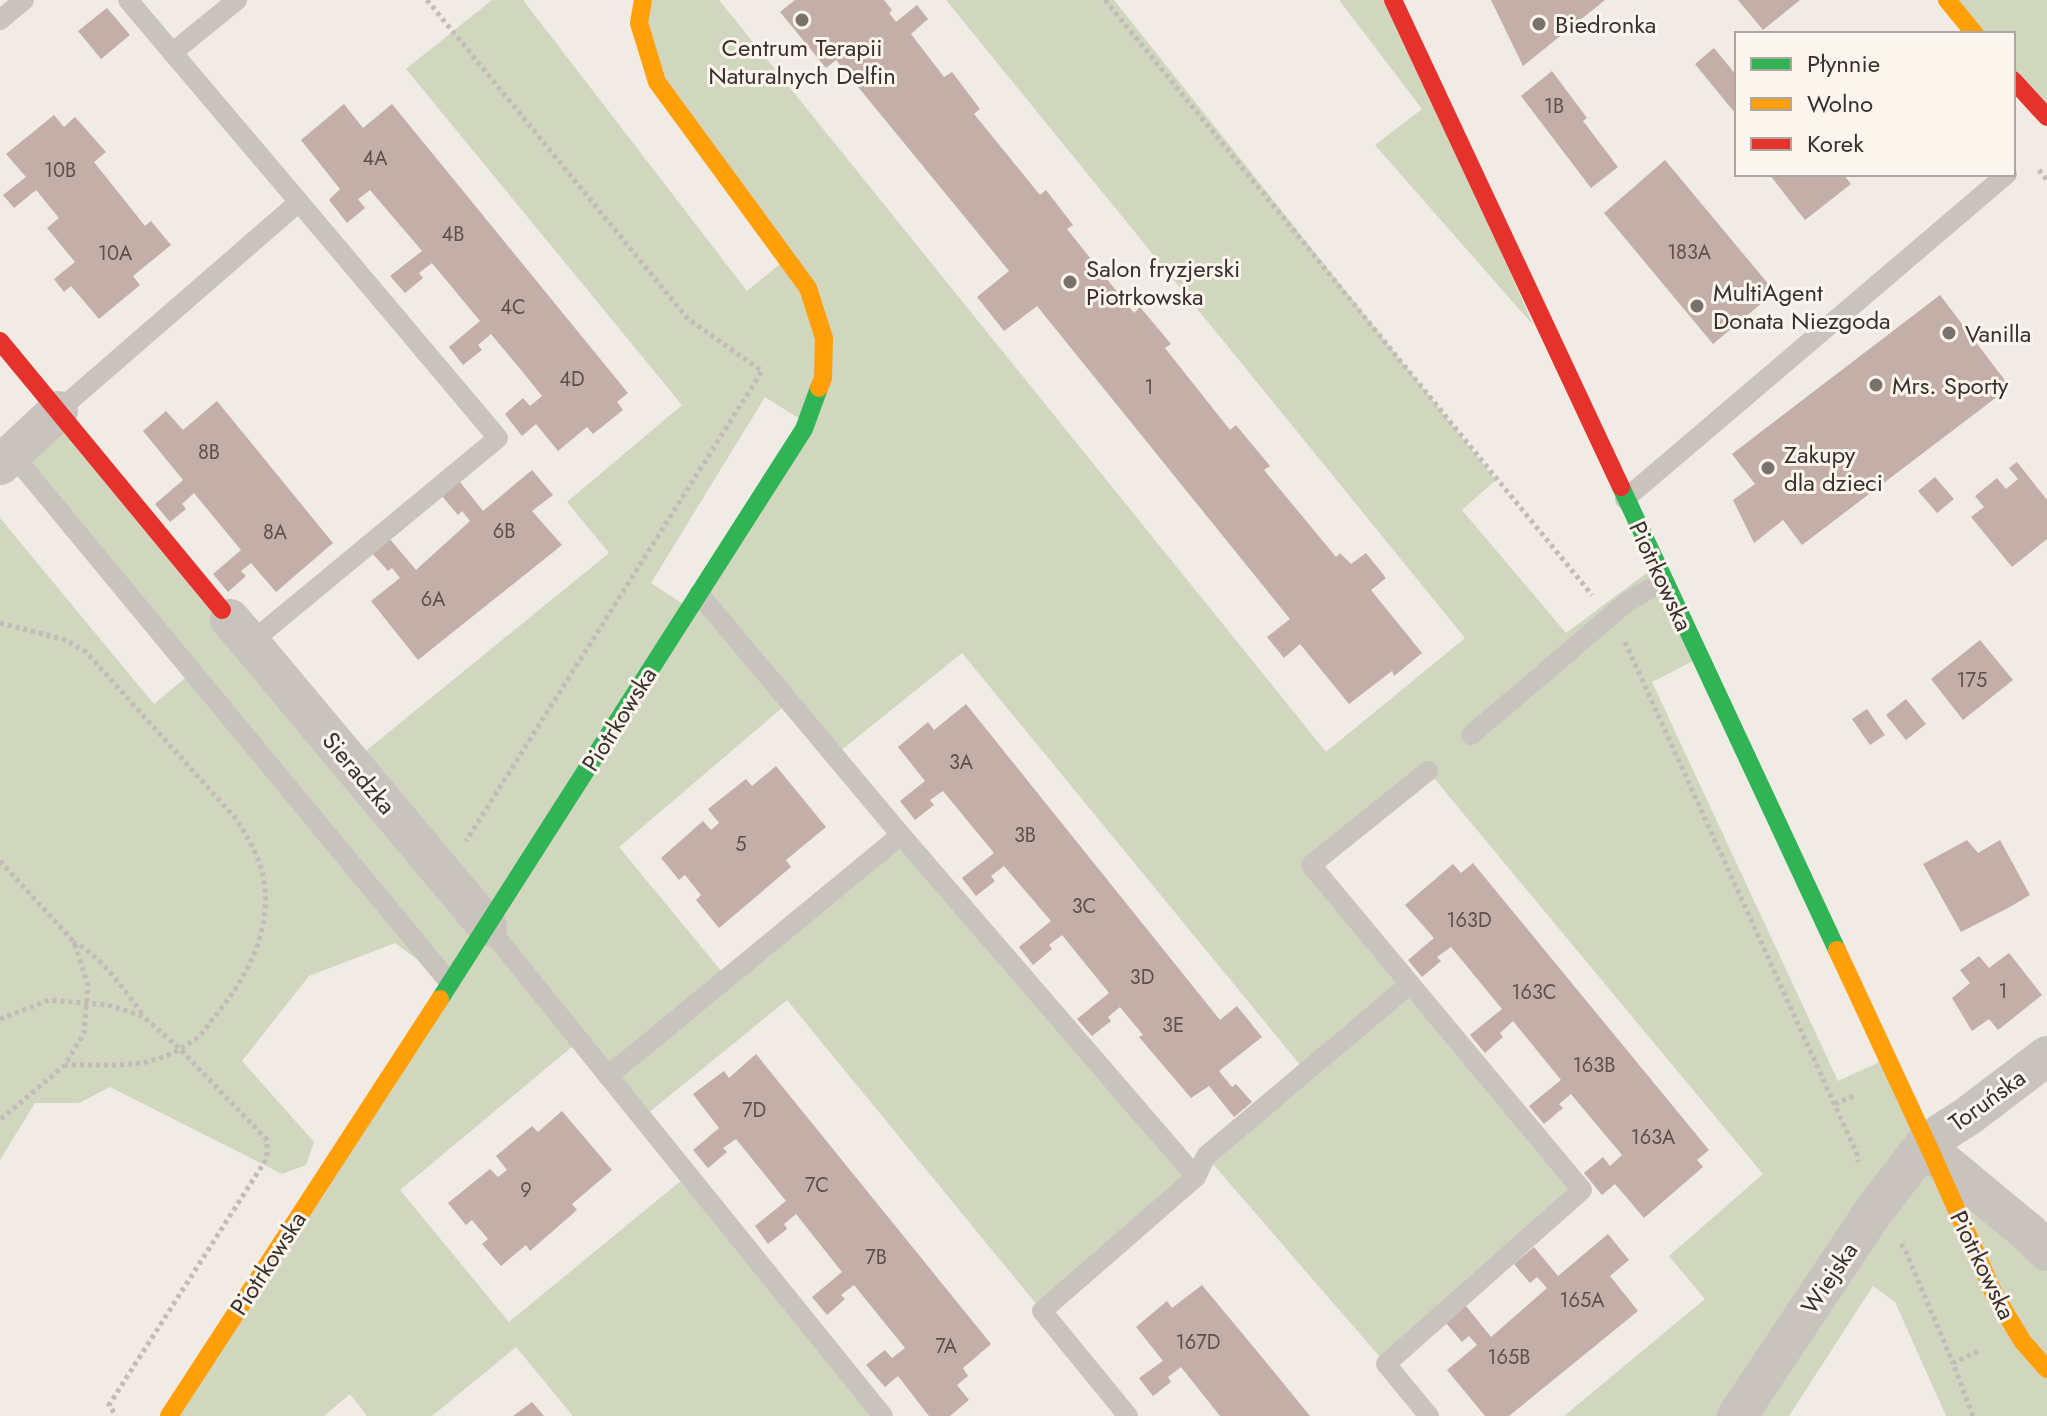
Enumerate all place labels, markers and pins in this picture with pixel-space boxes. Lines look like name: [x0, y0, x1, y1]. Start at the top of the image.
place label: Biedronka: [1555, 7, 1656, 42]
marker: Centrum Terapii Naturalnych Delfin: [793, 11, 811, 29]
marker: Biedronka: [1530, 15, 1548, 33]
place label: Centrum Terapii Naturalnych Delfin: [708, 30, 896, 93]
place label: Salon fryzjerski Piotrkowska: [1086, 251, 1240, 314]
marker: Salon fryzjerski Piotrkowska: [1061, 273, 1079, 291]
place label: MultiAgent Donata Niezgoda: [1713, 275, 1891, 338]
marker: MultiAgent Donata Niezgoda: [1688, 297, 1706, 315]
place label: Vanilla: [1965, 316, 2031, 351]
marker: Vanilla: [1940, 324, 1958, 342]
place label: Mrs. Sporty: [1892, 368, 2009, 403]
marker: Mrs. Sporty: [1867, 376, 1885, 394]
place label: Zakupy dla dzieci: [1784, 437, 1883, 500]
marker: Zakupy dla dzieci: [1759, 459, 1777, 477]

